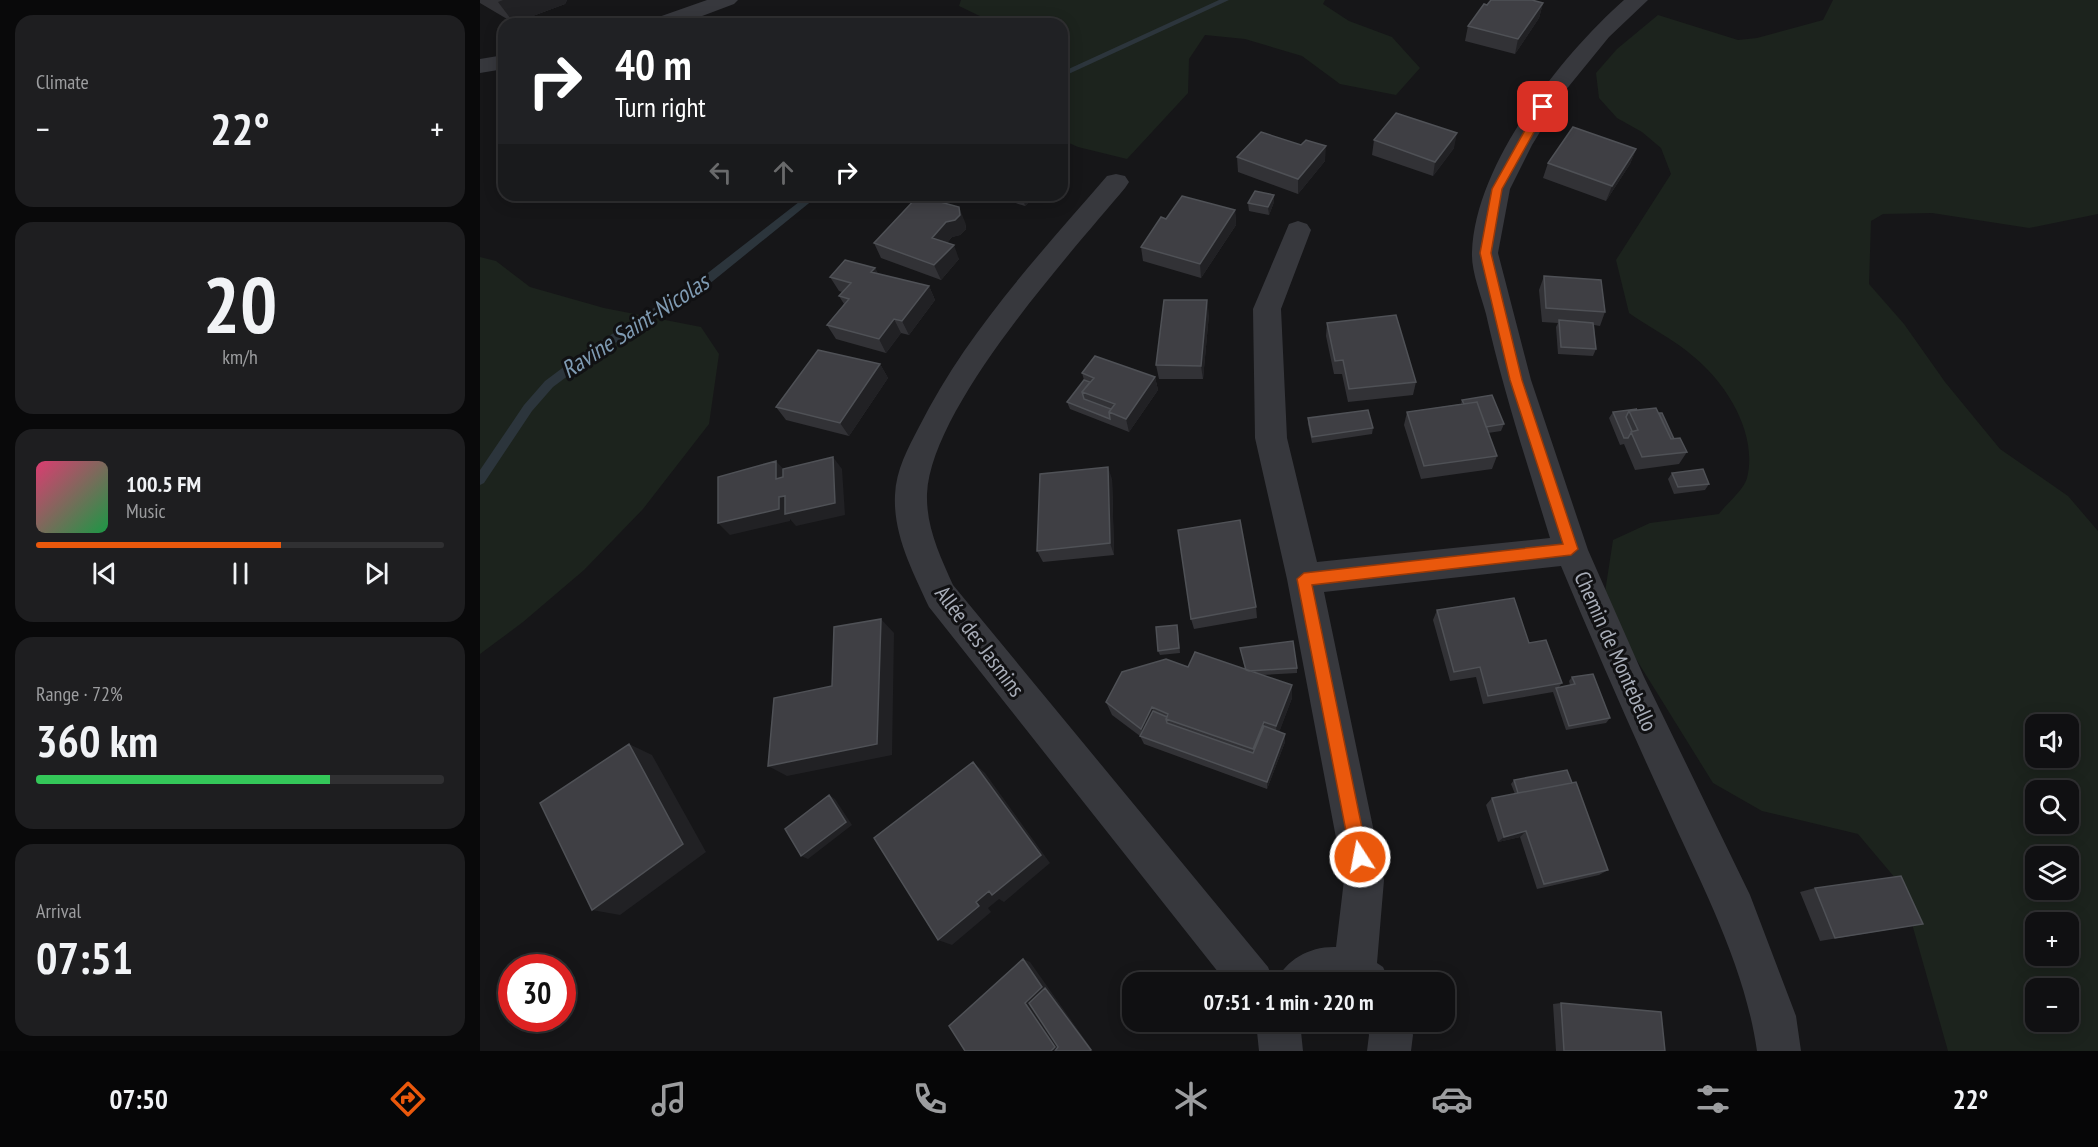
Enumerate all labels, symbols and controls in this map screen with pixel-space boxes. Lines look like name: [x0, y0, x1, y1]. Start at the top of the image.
text: 40 m: [615, 37, 692, 92]
icon: right: [516, 42, 594, 120]
text: Climate: [36, 69, 89, 95]
pin: [1517, 81, 1568, 132]
text: Turn right: [615, 90, 706, 124]
icon: arrive: [1526, 90, 1559, 123]
text: 22°: [210, 99, 270, 157]
text: −: [36, 107, 50, 150]
text: +: [430, 107, 444, 150]
icon: left: [704, 156, 737, 189]
icon: ahead: [767, 156, 800, 189]
icon: right: [830, 156, 863, 189]
text: 20: [203, 254, 277, 355]
water label: Ravine Saint-Nicolas: [555, 265, 717, 385]
text: km/h: [222, 344, 258, 370]
text: 100.5 FM: [126, 470, 201, 498]
text: Music: [126, 498, 166, 524]
icon: previous: [88, 557, 121, 590]
icon: pause: [224, 557, 257, 590]
icon: next: [360, 557, 393, 590]
street label: Chemin de Montebello: [1568, 567, 1664, 735]
street label: Allée des Jasmins: [929, 580, 1031, 702]
text: Range · 72%: [36, 681, 123, 707]
text: 360 km: [36, 711, 158, 769]
map controls: [2025, 714, 2079, 1032]
button: sound: [2025, 714, 2079, 768]
button: search: [2025, 780, 2079, 834]
position arrow: [1328, 825, 1392, 889]
button: layers: [2025, 846, 2079, 900]
text: Arrival: [36, 898, 81, 924]
button: +: [2025, 912, 2079, 966]
text: 07:51: [36, 928, 133, 986]
speed limit sign: 30: [498, 954, 576, 1032]
button: −: [2025, 978, 2079, 1032]
text: 07:51 · 1 min · 220 m: [1203, 988, 1374, 1016]
icon: directions: [387, 1078, 429, 1120]
icon: music: [648, 1078, 690, 1120]
icon: phone: [909, 1078, 951, 1120]
icon: climate: [1170, 1078, 1212, 1120]
icon: car: [1431, 1078, 1473, 1120]
icon: filters: [1692, 1078, 1734, 1120]
text: 07:50: [109, 1082, 168, 1116]
text: 22°: [1953, 1082, 1988, 1116]

